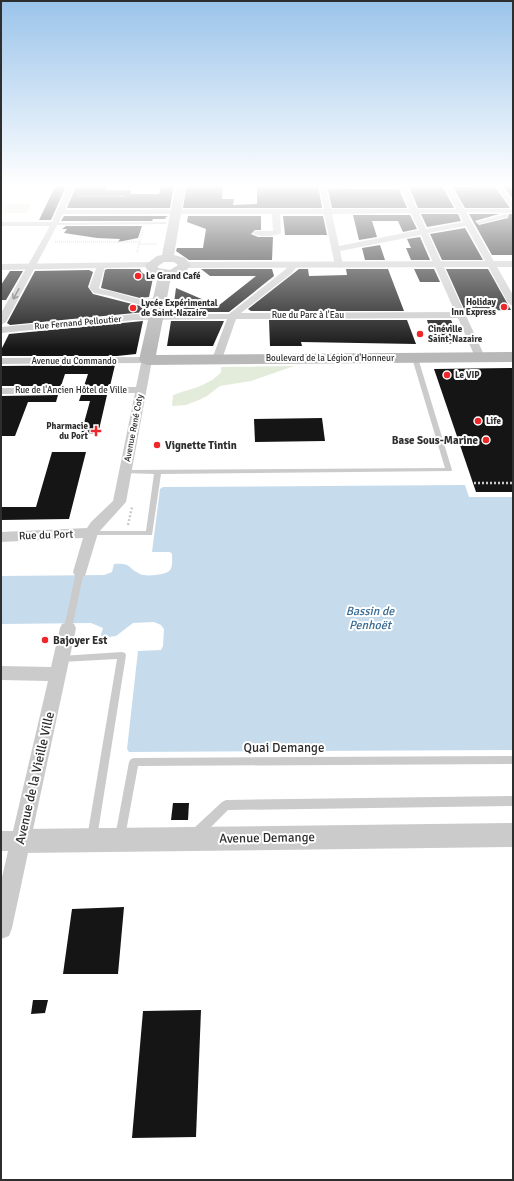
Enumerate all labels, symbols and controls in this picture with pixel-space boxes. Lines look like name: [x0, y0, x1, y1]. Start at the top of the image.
marker: Le Grand Café: [133, 271, 143, 281]
place label: Le Grand Café: [146, 271, 201, 282]
one-way arrow: [12, 288, 20, 300]
place label: Holiday Inn Express: [451, 297, 497, 318]
place label: Lycée Expérimental de Saint-Nazaire: [141, 298, 218, 319]
marker: Holiday Inn Express: [499, 302, 509, 312]
marker: Lycée Expérimental de Saint-Nazaire: [128, 303, 138, 313]
street label: Rue du Parc à l'Eau: [272, 310, 344, 321]
street label: Rue Fernand Pelloutier: [34, 314, 123, 332]
place label: Cinéville Saint-Nazaire: [428, 324, 483, 345]
marker: Cinéville Saint-Nazaire: [415, 329, 425, 339]
street label: Boulevard de la Légion d'Honneur: [266, 353, 395, 364]
street label: Avenue du Commando: [31, 356, 117, 367]
marker: Le VIP: [442, 370, 452, 380]
place label: Le VIP: [455, 370, 480, 381]
street label: Rue de l'Ancien Hôtel de Ville: [15, 385, 127, 396]
street label: Avenue René Coty: [122, 392, 146, 463]
marker: Life: [473, 416, 483, 426]
place label: Life: [486, 416, 501, 427]
place label: Pharmacie du Port: [46, 421, 89, 442]
marker: Pharmacie du Port: [91, 426, 101, 436]
place label: Base Sous-Marine: [392, 434, 479, 447]
marker: Base Sous-Marine: [481, 435, 491, 445]
place label: Vignette Tintin: [165, 439, 237, 452]
marker: Vignette Tintin: [152, 440, 162, 450]
street label: Rue du Port: [19, 528, 74, 542]
water label: Bassin de Penhoët: [346, 604, 395, 633]
place label: Bajoyer Est: [53, 634, 107, 647]
marker: Bajoyer Est: [40, 635, 50, 645]
street label: Avenue de la Vieille Ville: [12, 710, 58, 846]
street label: Quai Demange: [244, 740, 324, 756]
street label: Avenue Demange: [219, 829, 315, 847]

